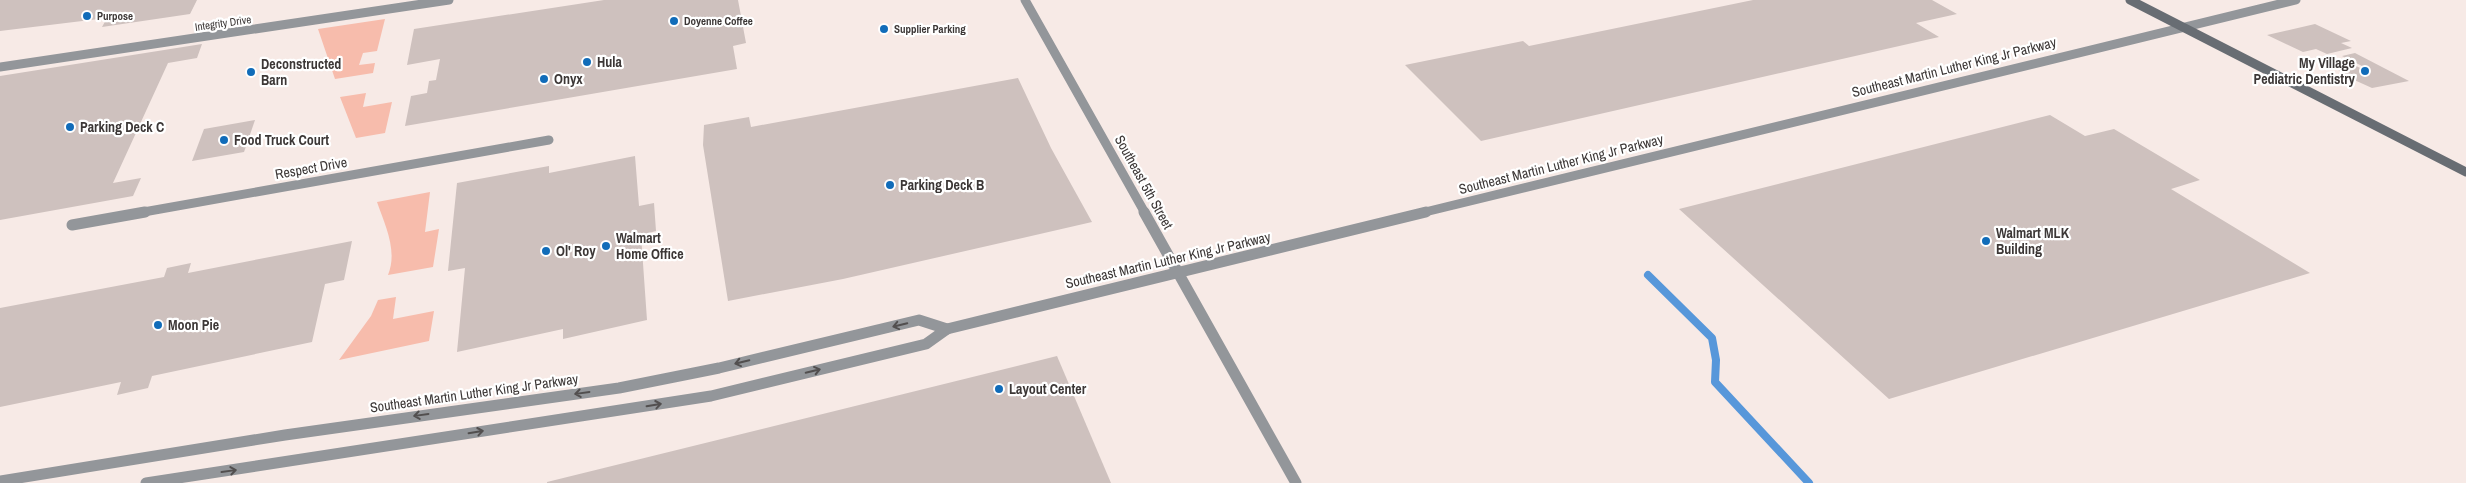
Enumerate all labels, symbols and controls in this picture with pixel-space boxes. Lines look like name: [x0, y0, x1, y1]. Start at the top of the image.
place label: Purpose: [97, 9, 133, 23]
marker: Purpose: [81, 10, 93, 22]
street label: Integrity Drive: [194, 12, 252, 34]
place label: Doyenne Coffee: [684, 14, 753, 28]
marker: Doyenne Coffee: [668, 15, 680, 27]
place label: Supplier Parking: [894, 22, 966, 36]
marker: Supplier Parking: [878, 23, 890, 35]
street label: Southeast Martin Luther King Jr Parkway: [1850, 33, 2058, 101]
place label: Hula: [597, 53, 622, 71]
place label: My Village Pediatric Dentistry: [2254, 54, 2356, 88]
place label: Deconstructed Barn: [261, 55, 341, 89]
marker: Hula: [581, 56, 593, 68]
marker: My Village Pediatric Dentistry: [2359, 65, 2371, 77]
marker: Deconstructed Barn: [245, 66, 257, 78]
place label: Onyx: [554, 70, 583, 88]
marker: Onyx: [538, 73, 550, 85]
place label: Parking Deck C: [80, 118, 164, 136]
marker: Parking Deck C: [64, 121, 76, 133]
street label: Southeast Martin Luther King Jr Parkway: [1457, 130, 1665, 198]
place label: Food Truck Court: [234, 131, 329, 149]
street label: Southeast 5th Street: [1111, 132, 1177, 232]
marker: Food Truck Court: [218, 134, 230, 146]
street label: Respect Drive: [274, 153, 348, 183]
place label: Parking Deck B: [900, 176, 984, 194]
marker: Parking Deck B: [884, 179, 896, 191]
place label: Walmart MLK Building: [1996, 224, 2070, 258]
street label: Southeast Martin Luther King Jr Parkway: [1064, 228, 1273, 292]
place label: Walmart Home Office: [616, 229, 684, 263]
marker: Walmart MLK Building: [1980, 235, 1992, 247]
marker: Walmart Home Office: [600, 240, 612, 252]
place label: Ol' Roy: [556, 242, 596, 260]
marker: Ol' Roy: [540, 245, 552, 257]
place label: Moon Pie: [168, 316, 219, 334]
marker: Moon Pie: [152, 319, 164, 331]
one-way arrow: [892, 321, 908, 330]
one-way arrow: [734, 358, 750, 367]
one-way arrow: [804, 366, 820, 375]
street label: Southeast Martin Luther King Jr Parkway: [369, 369, 579, 417]
place label: Layout Center: [1009, 380, 1087, 398]
marker: Layout Center: [993, 383, 1005, 395]
one-way arrow: [575, 388, 591, 398]
one-way arrow: [645, 399, 661, 409]
one-way arrow: [414, 411, 430, 421]
one-way arrow: [467, 427, 483, 437]
one-way arrow: [220, 466, 236, 476]

